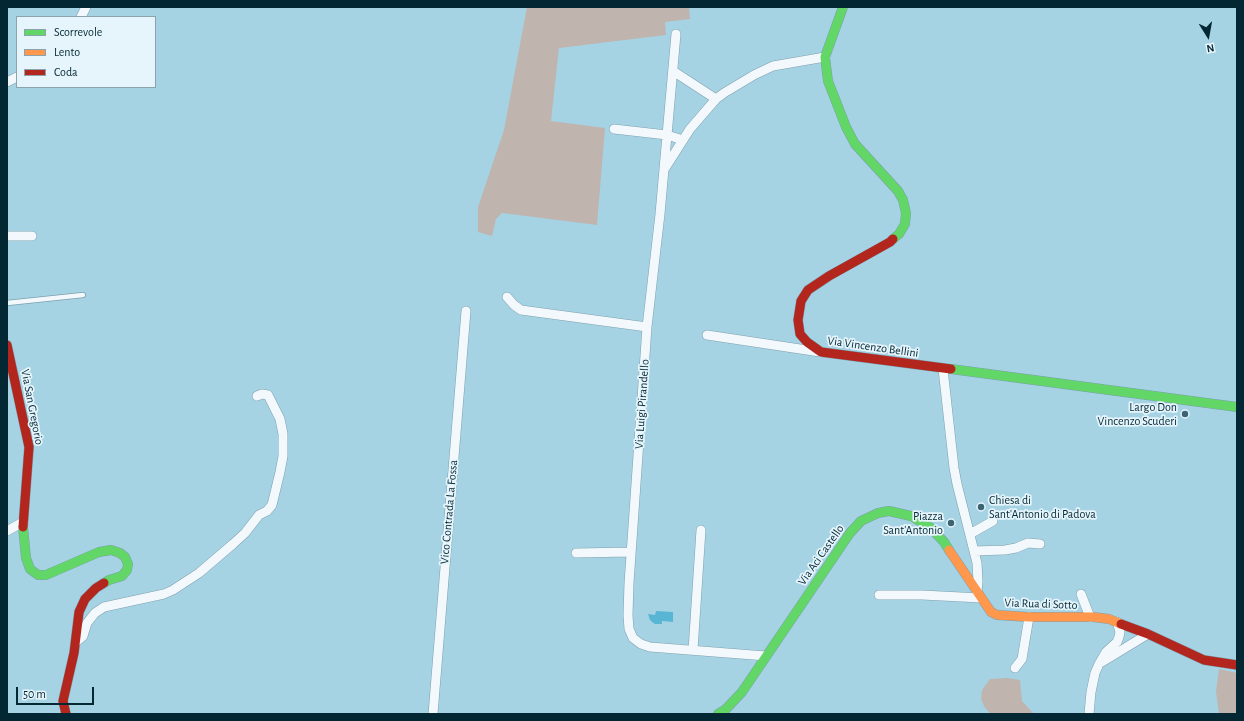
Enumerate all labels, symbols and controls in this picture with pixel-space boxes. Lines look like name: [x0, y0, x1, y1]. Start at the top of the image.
legend: [16, 16, 156, 88]
north arrow: [1188, 16, 1228, 56]
text: Scorrevole: [54, 26, 102, 38]
text: N: [1206, 42, 1215, 54]
text: Lento: [54, 46, 80, 58]
text: Coda: [54, 66, 78, 78]
street label: Via Vincenzo Bellini: [827, 333, 919, 361]
street label: Via Luigi Pirandello: [632, 359, 652, 449]
street label: Via San Gregorio: [18, 368, 46, 446]
place label: Largo Don Vincenzo Scuderi: [1097, 400, 1177, 428]
marker: Largo Don Vincenzo Scuderi: [1180, 409, 1190, 419]
street label: Vico Contrada La Fossa: [437, 459, 461, 565]
place label: Chiesa di Sant'Antonio di Padova: [989, 493, 1096, 521]
marker: Chiesa di Sant'Antonio di Padova: [976, 502, 986, 512]
place label: Piazza Sant'Antonio: [883, 509, 943, 537]
marker: Piazza Sant'Antonio: [946, 518, 956, 528]
street label: Via Aci Castello: [795, 522, 847, 588]
street label: Via Rua di Sotto: [1004, 596, 1078, 612]
scale bar: [18, 679, 96, 705]
text: 50 m: [23, 688, 46, 700]

